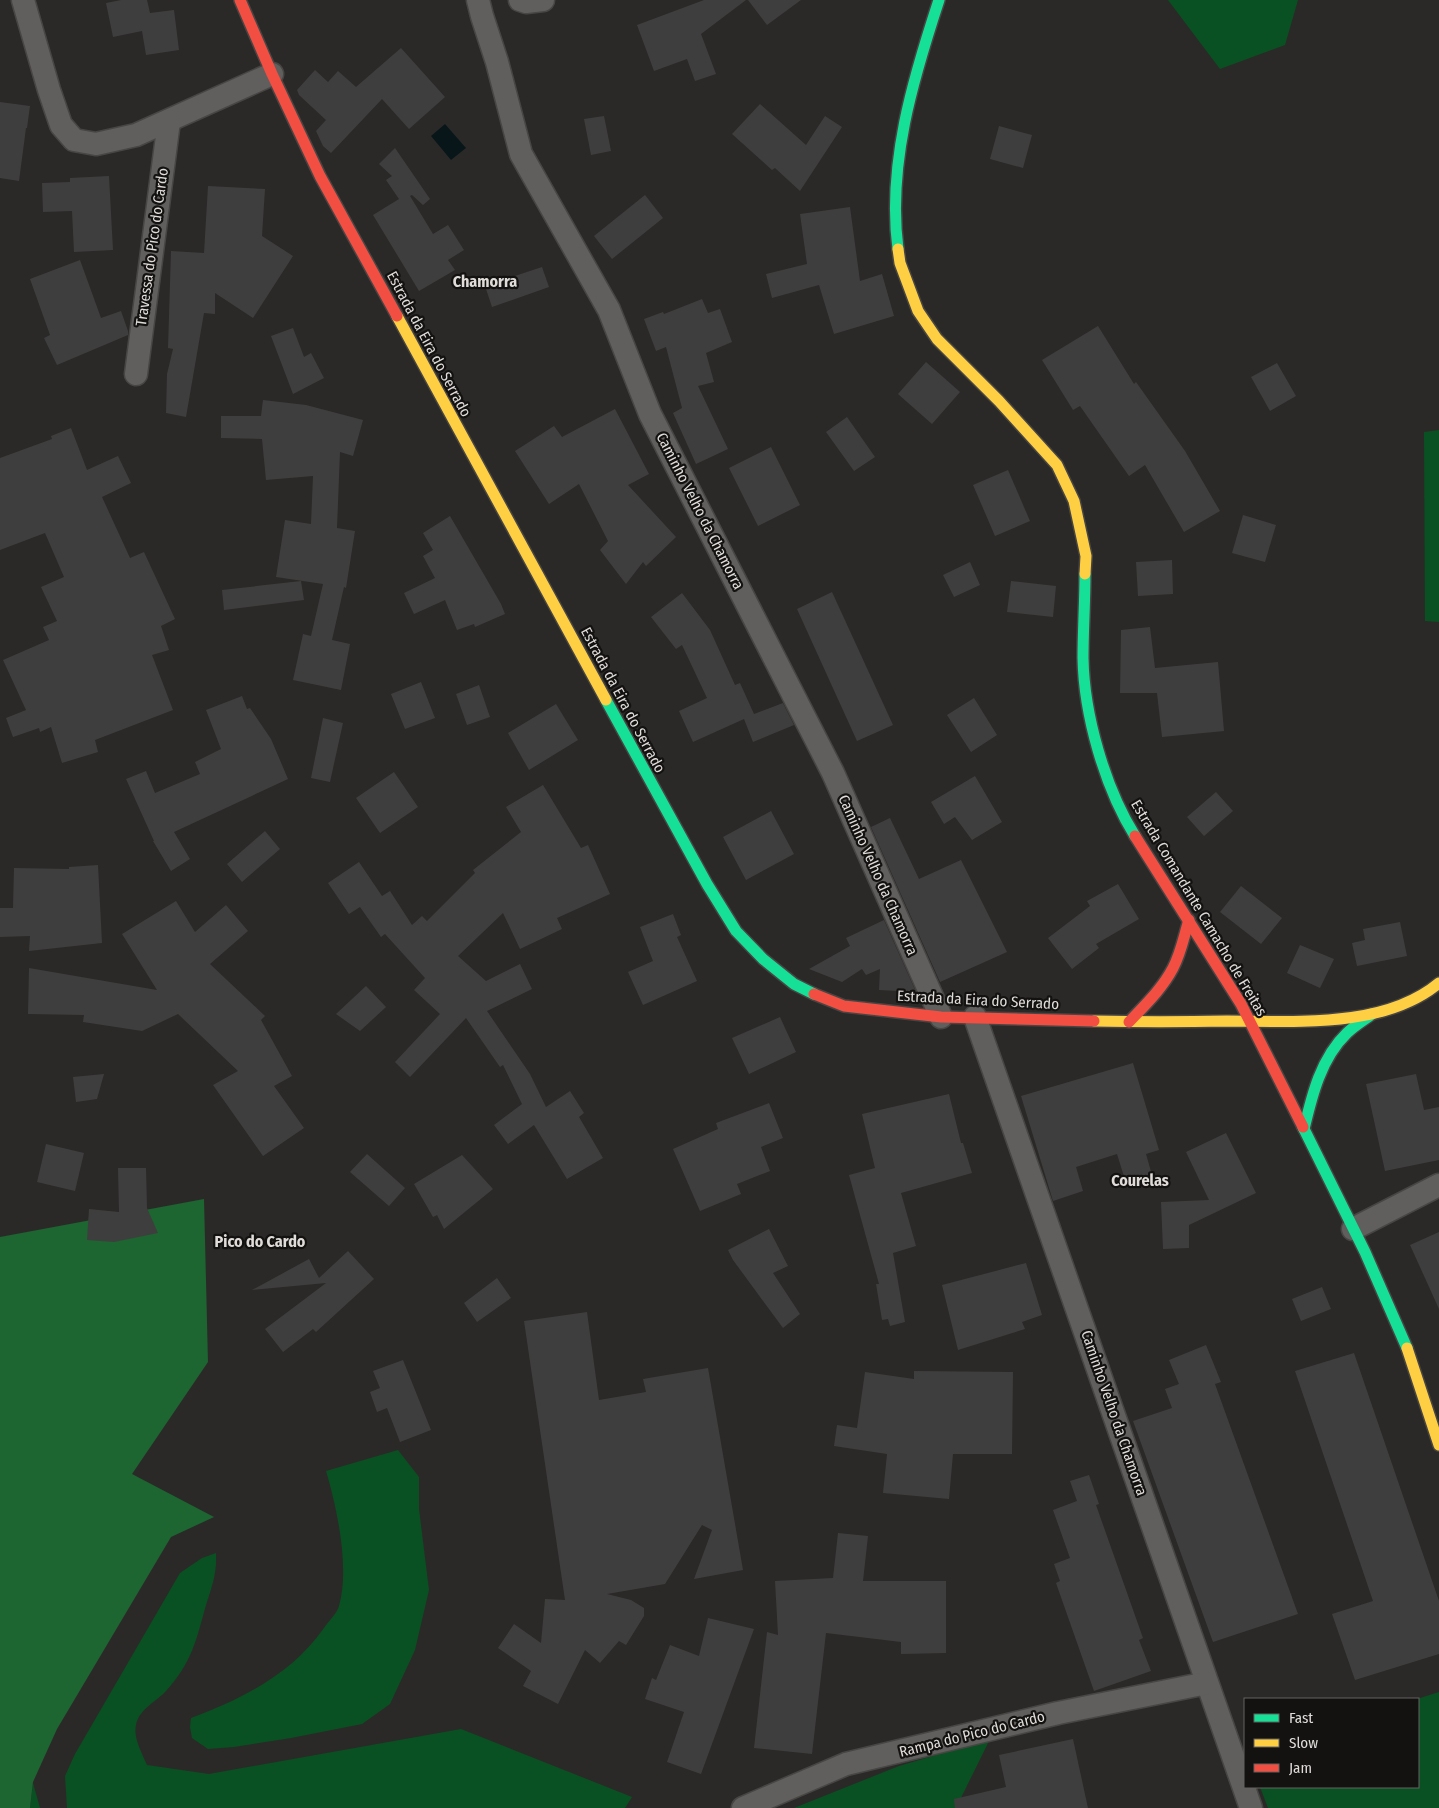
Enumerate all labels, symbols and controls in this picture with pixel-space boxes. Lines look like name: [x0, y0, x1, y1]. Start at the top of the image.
street label: Travessa do Pico do Cardo: [132, 167, 172, 327]
street label: Estrada da Eira do Serrado: [383, 268, 475, 420]
district label: Chamorra: [453, 272, 517, 291]
street label: Caminho Velho da Chamorra: [653, 430, 747, 592]
street label: Estrada da Eira do Serrado: [577, 624, 669, 776]
street label: Caminho Velho da Chamorra: [834, 792, 922, 958]
street label: Estrada Comandante Camacho de Freitas: [1127, 797, 1271, 1019]
street label: Estrada da Eira do Serrado: [896, 987, 1060, 1013]
district label: Courelas: [1111, 1171, 1169, 1190]
district label: Pico do Cardo: [215, 1232, 306, 1251]
street label: Caminho Velho da Chamorra: [1077, 1328, 1151, 1498]
legend: [1244, 1698, 1419, 1788]
street label: Rampa do Pico do Cardo: [897, 1707, 1047, 1761]
text: Fast: [1289, 1709, 1313, 1727]
text: Slow: [1289, 1734, 1318, 1752]
text: Jam: [1289, 1759, 1312, 1777]

